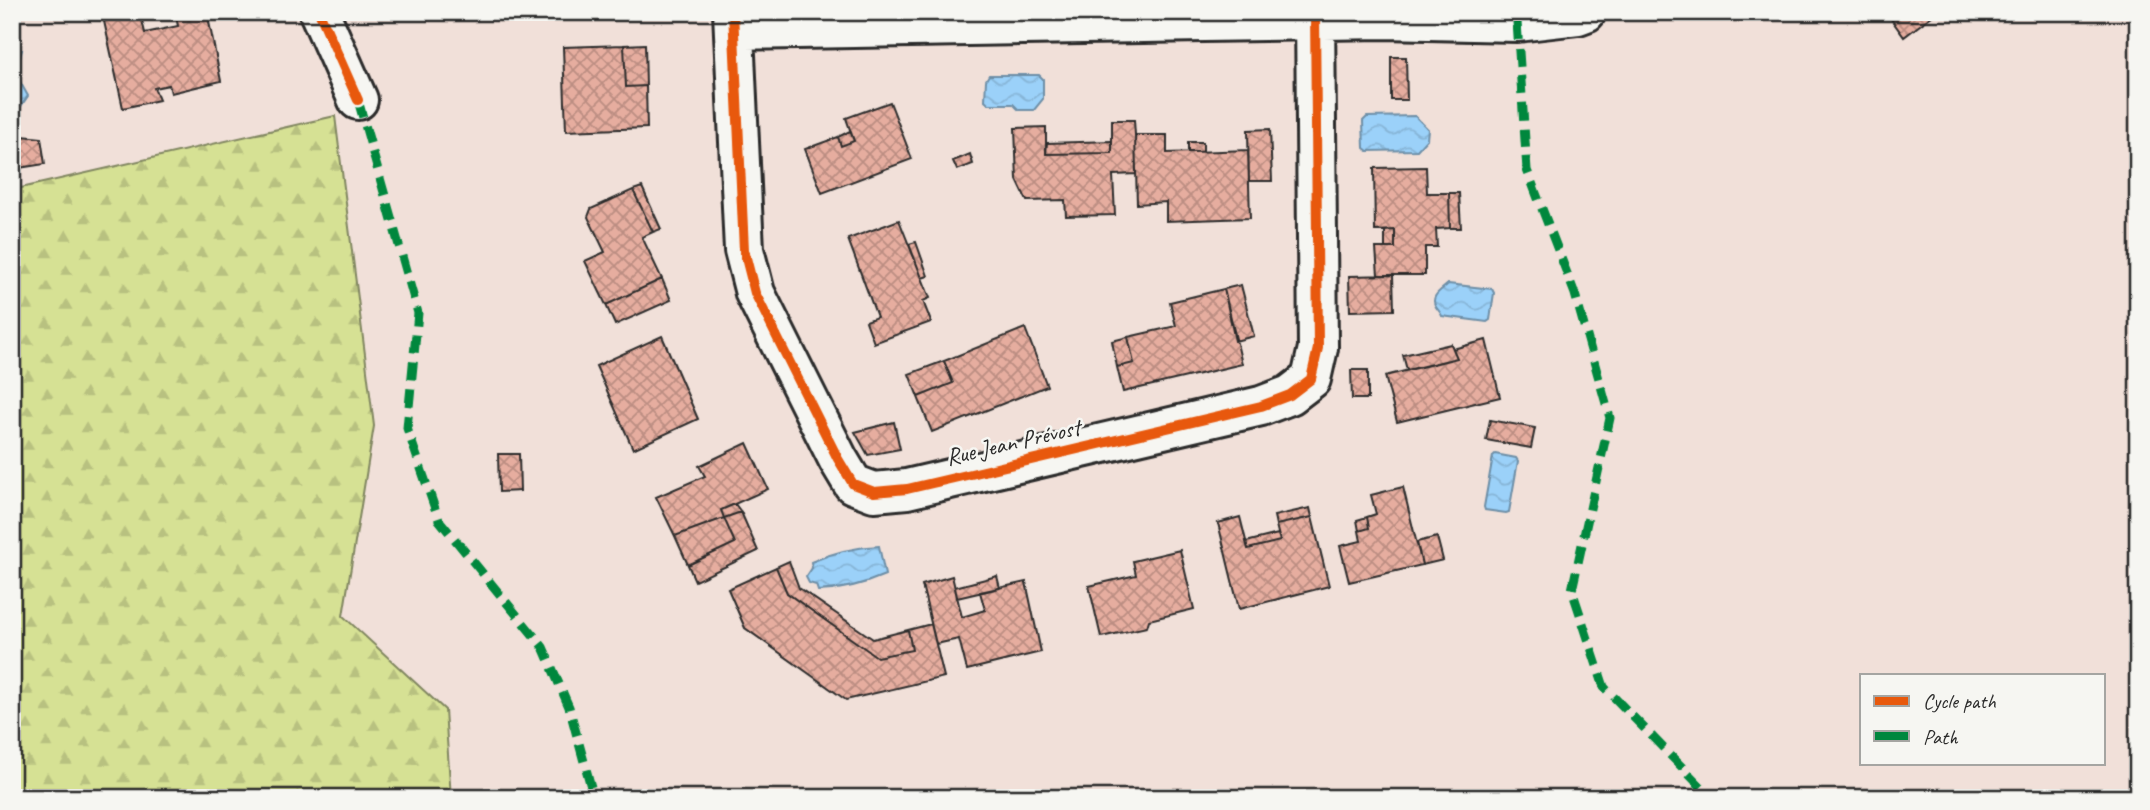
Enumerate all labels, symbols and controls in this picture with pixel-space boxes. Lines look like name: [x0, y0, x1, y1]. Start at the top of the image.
street label: Rue Jean Prévost: [943, 411, 1086, 472]
legend: [1860, 674, 2104, 764]
text: Cycle path: [1923, 688, 1996, 714]
text: Path: [1923, 724, 1959, 750]

